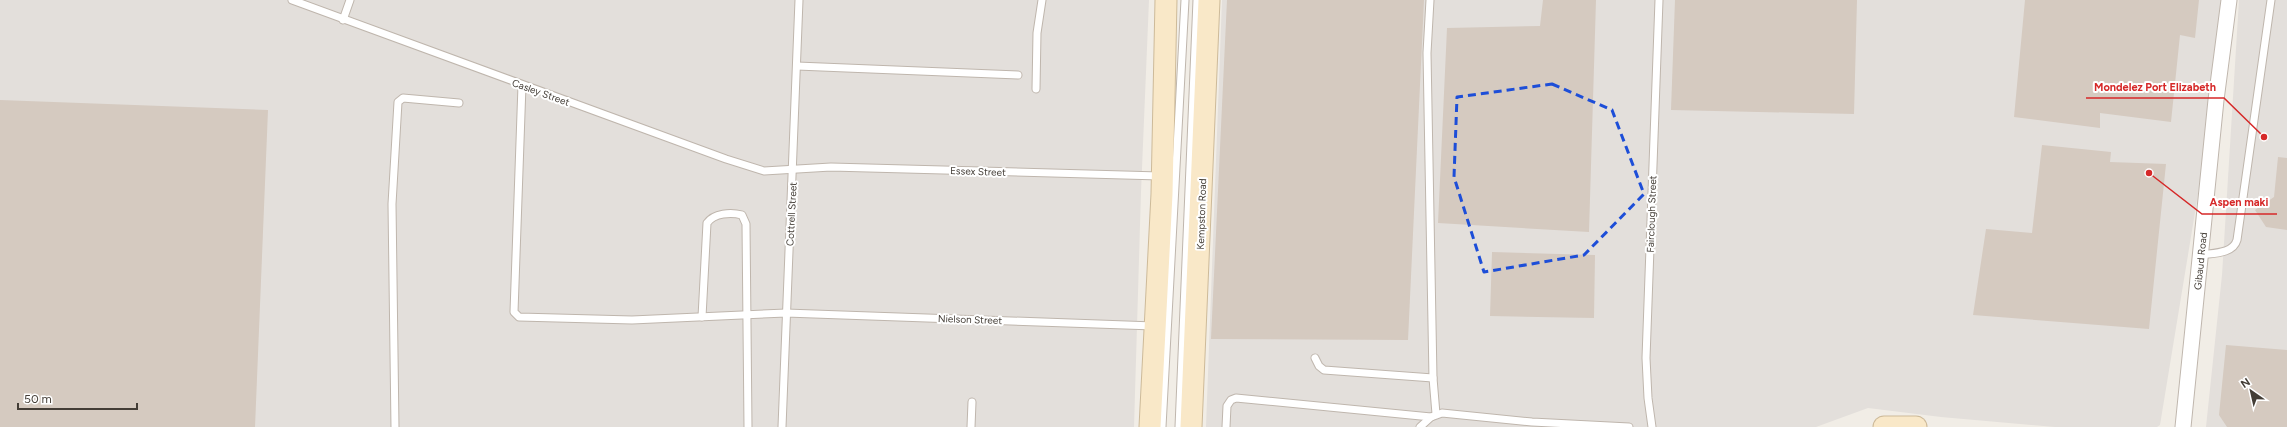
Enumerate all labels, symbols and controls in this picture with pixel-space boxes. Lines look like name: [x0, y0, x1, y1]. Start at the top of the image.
callout: Mondelez Port Elizabeth: [2086, 75, 2224, 98]
street label: Casley Street: [510, 76, 572, 109]
text: Mondelez Port Elizabeth: [2094, 81, 2216, 94]
street label: Essex Street: [950, 164, 1006, 179]
street label: Fairclough Street: [1644, 175, 1659, 253]
street label: Kempston Road: [1194, 178, 1209, 250]
street label: Cottrell Street: [783, 181, 800, 246]
callout: Aspen maki: [2202, 191, 2277, 214]
text: Aspen maki: [2210, 196, 2269, 209]
street label: Gibaud Road: [2191, 231, 2210, 290]
street label: Nielson Street: [938, 312, 1003, 327]
north arrow: [2231, 371, 2271, 411]
text: N: [2239, 375, 2253, 391]
scale bar: [18, 385, 137, 411]
text: 50 m: [24, 392, 52, 406]

